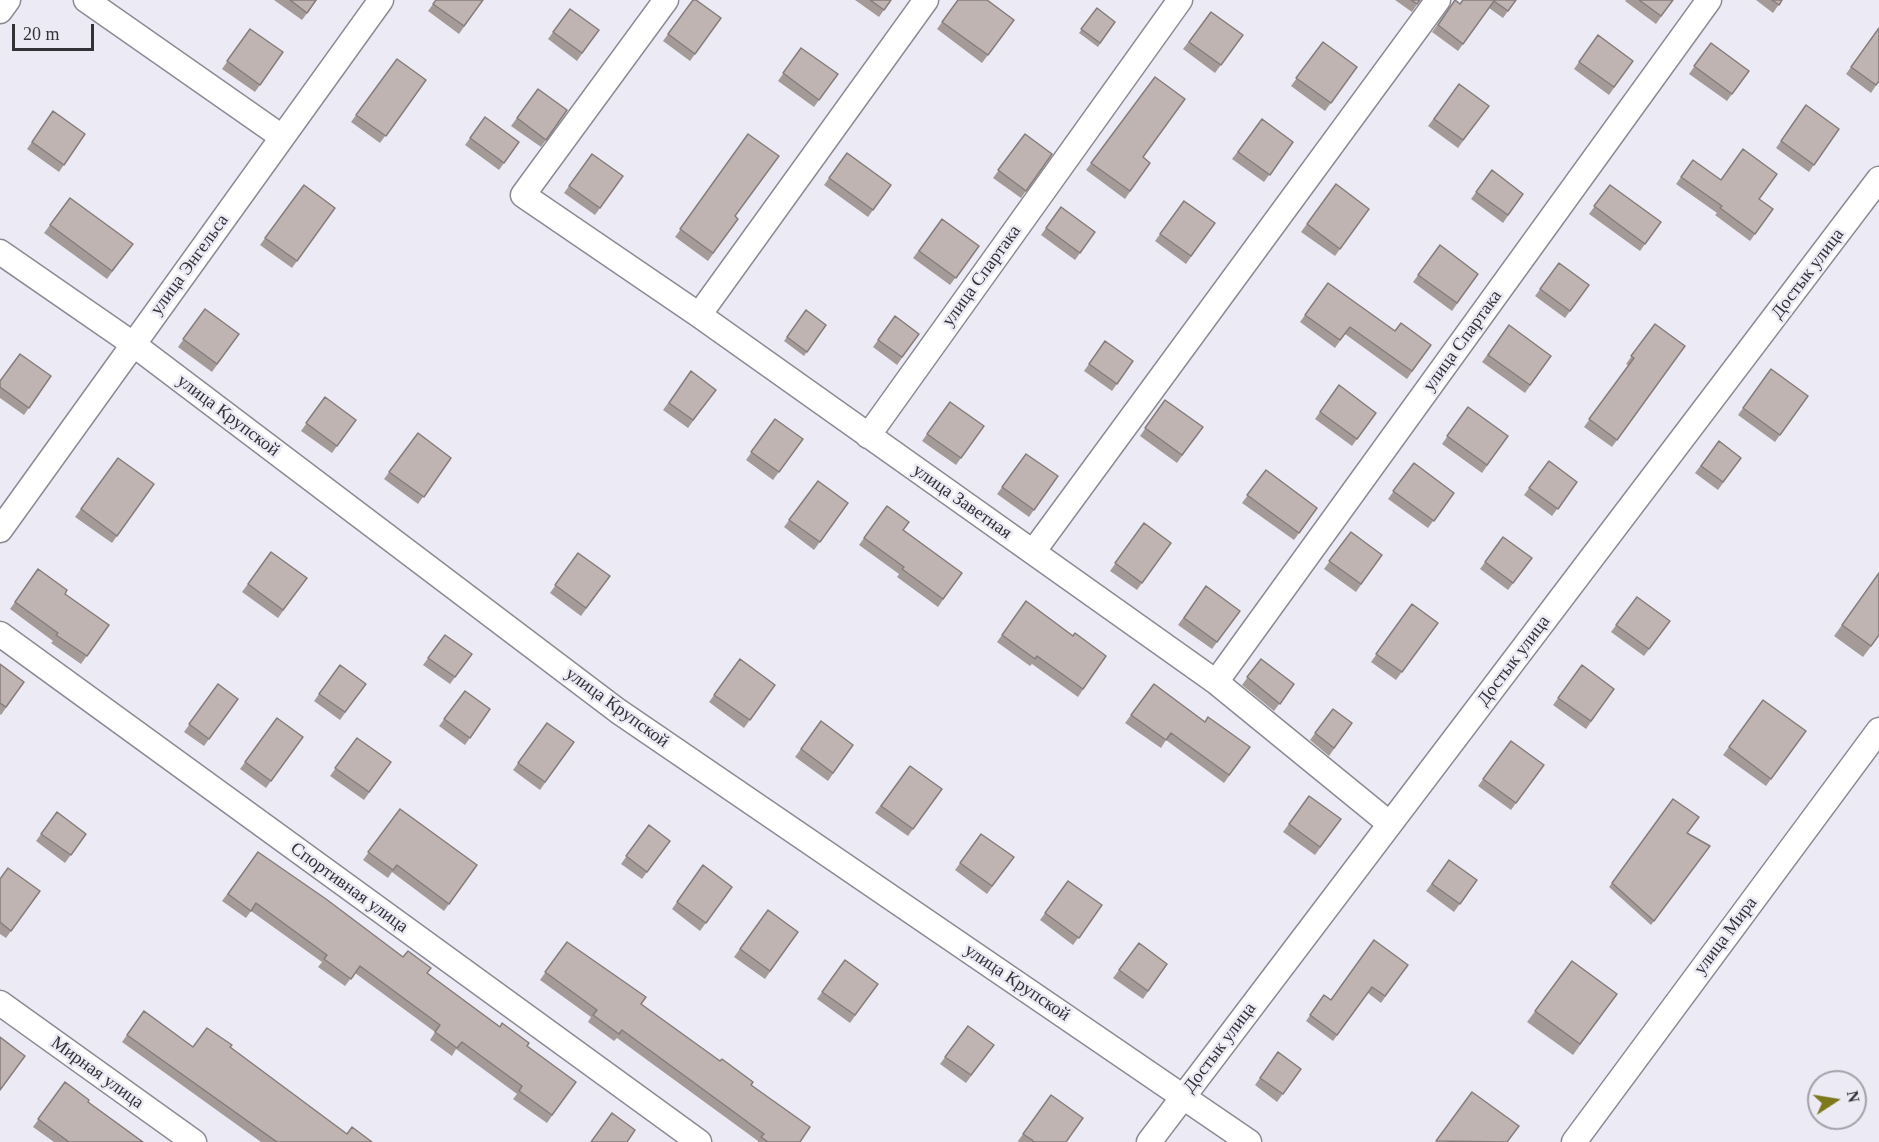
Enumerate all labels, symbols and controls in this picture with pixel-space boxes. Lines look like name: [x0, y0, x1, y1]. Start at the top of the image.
scale bar: [15, 12, 98, 50]
text: 20 m: [23, 24, 60, 44]
street label: улица Энгельса: [146, 211, 234, 319]
street label: улица Спартака: [938, 221, 1026, 331]
street label: Достык улица: [1767, 225, 1849, 323]
street label: улица Спартака: [1419, 286, 1507, 396]
street label: улица Крупской: [172, 370, 284, 462]
street label: улица Заветная: [908, 460, 1016, 544]
street label: Достык улица: [1473, 612, 1555, 710]
street label: улица Крупской: [561, 663, 673, 753]
street label: Спортивная улица: [286, 838, 412, 938]
street label: улица Мира: [1690, 893, 1762, 979]
street label: улица Крупской: [960, 940, 1074, 1026]
street label: Достык улица: [1179, 999, 1261, 1097]
street label: Мирная улица: [46, 1032, 148, 1114]
north arrow: [1807, 1070, 1867, 1130]
text: N: [1844, 1089, 1863, 1104]

